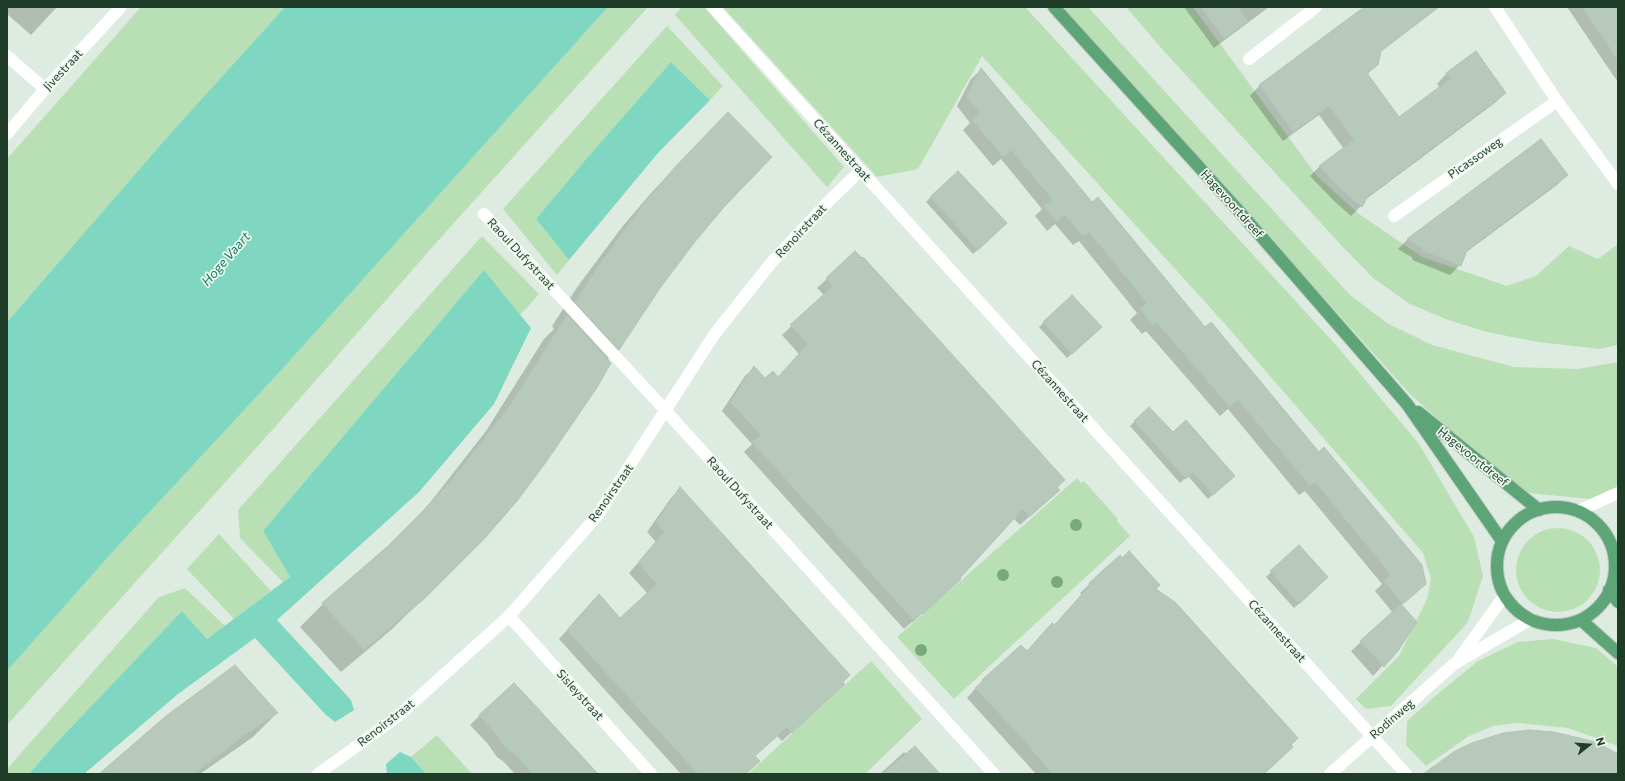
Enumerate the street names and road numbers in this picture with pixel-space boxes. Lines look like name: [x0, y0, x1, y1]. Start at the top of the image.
street label: Jivestraat: [40, 46, 86, 94]
street label: Cézannestraat: [810, 116, 874, 184]
street label: Picassoweg: [1445, 134, 1505, 182]
street label: Hagevoortdreef: [1198, 167, 1266, 241]
street label: Renoirstraat: [772, 201, 830, 261]
street label: Raoul Dufystraat: [484, 215, 558, 293]
street label: Cézannestraat: [1028, 357, 1092, 425]
street label: Hagevoortdreef: [1435, 424, 1511, 490]
street label: Raoul Dufystraat: [704, 454, 776, 532]
street label: Renoirstraat: [586, 461, 636, 525]
street label: Cézannestraat: [1245, 597, 1309, 665]
street label: Sisleystraat: [553, 667, 607, 723]
street label: Renoirstraat: [355, 696, 417, 750]
street label: Rodinweg: [1367, 696, 1417, 742]

